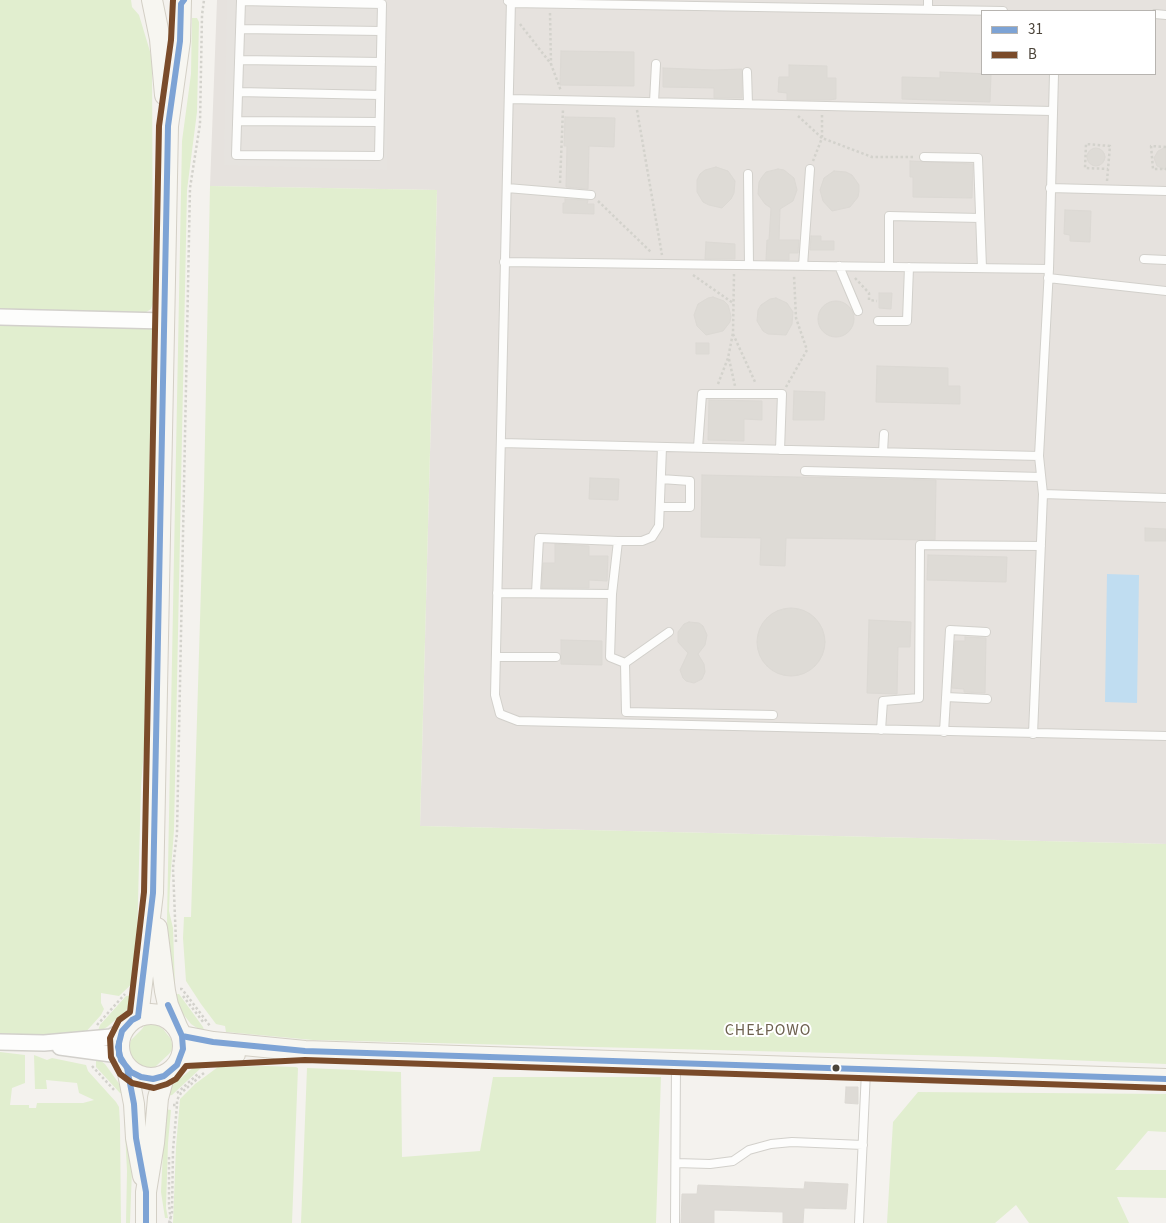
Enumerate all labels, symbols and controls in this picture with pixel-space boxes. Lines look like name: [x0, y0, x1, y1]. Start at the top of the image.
legend: [981, 10, 1156, 75]
text: 31: [1028, 19, 1043, 40]
text: B: [1028, 44, 1037, 65]
district label: CHEŁPOWO: [724, 1021, 812, 1041]
unlabelled marker: [831, 1063, 841, 1073]

